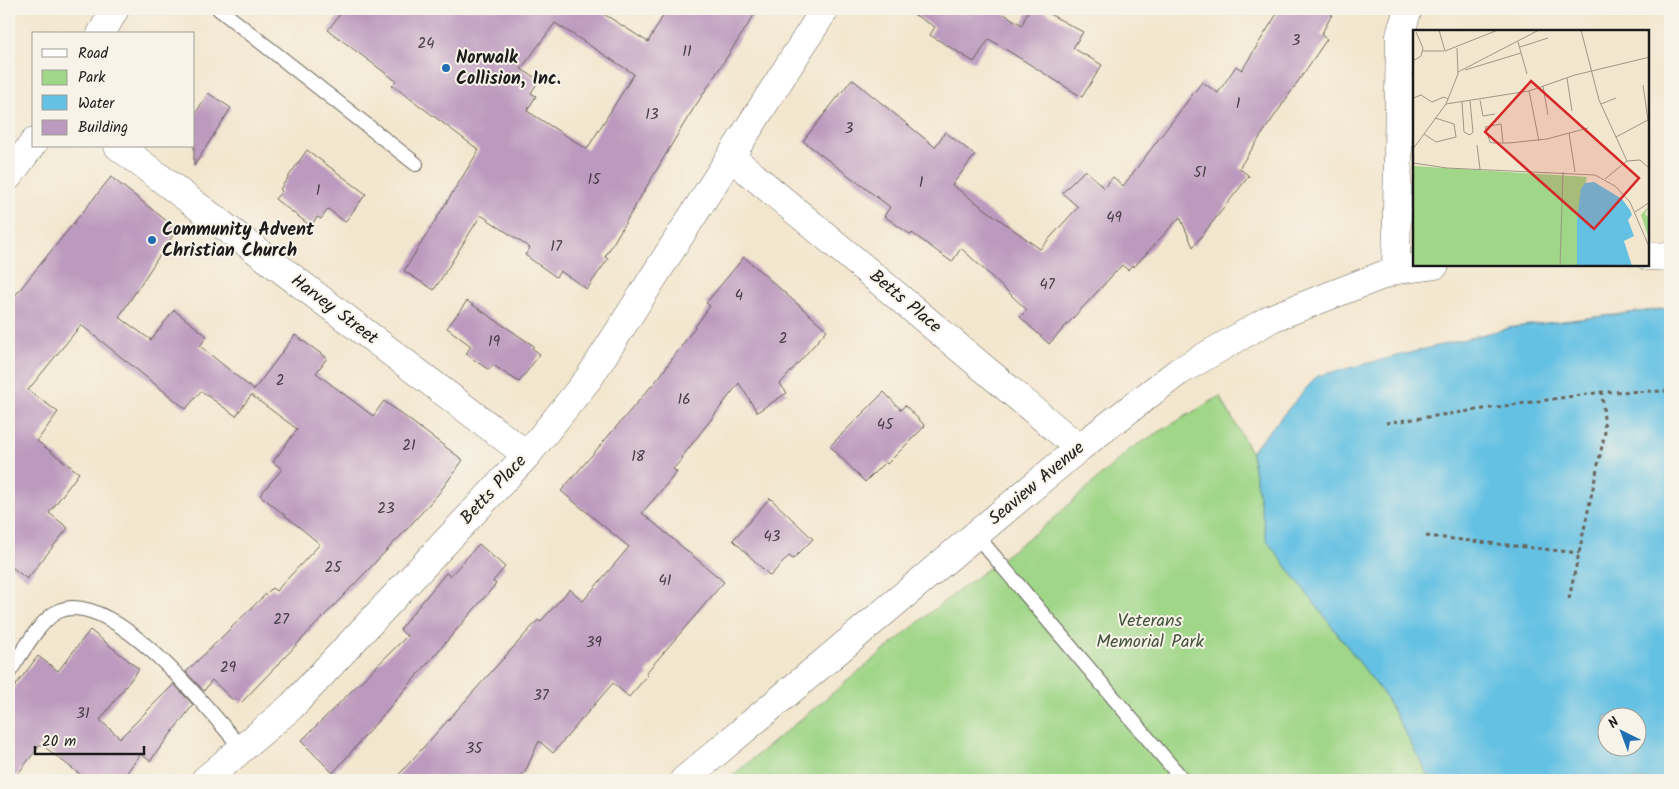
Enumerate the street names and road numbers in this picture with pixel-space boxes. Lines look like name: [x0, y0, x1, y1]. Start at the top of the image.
street label: Betts Place: [862, 263, 948, 341]
street label: Harvey Street: [284, 267, 385, 353]
street label: Seaview Avenue: [982, 435, 1092, 533]
street label: Betts Place: [454, 448, 534, 532]

